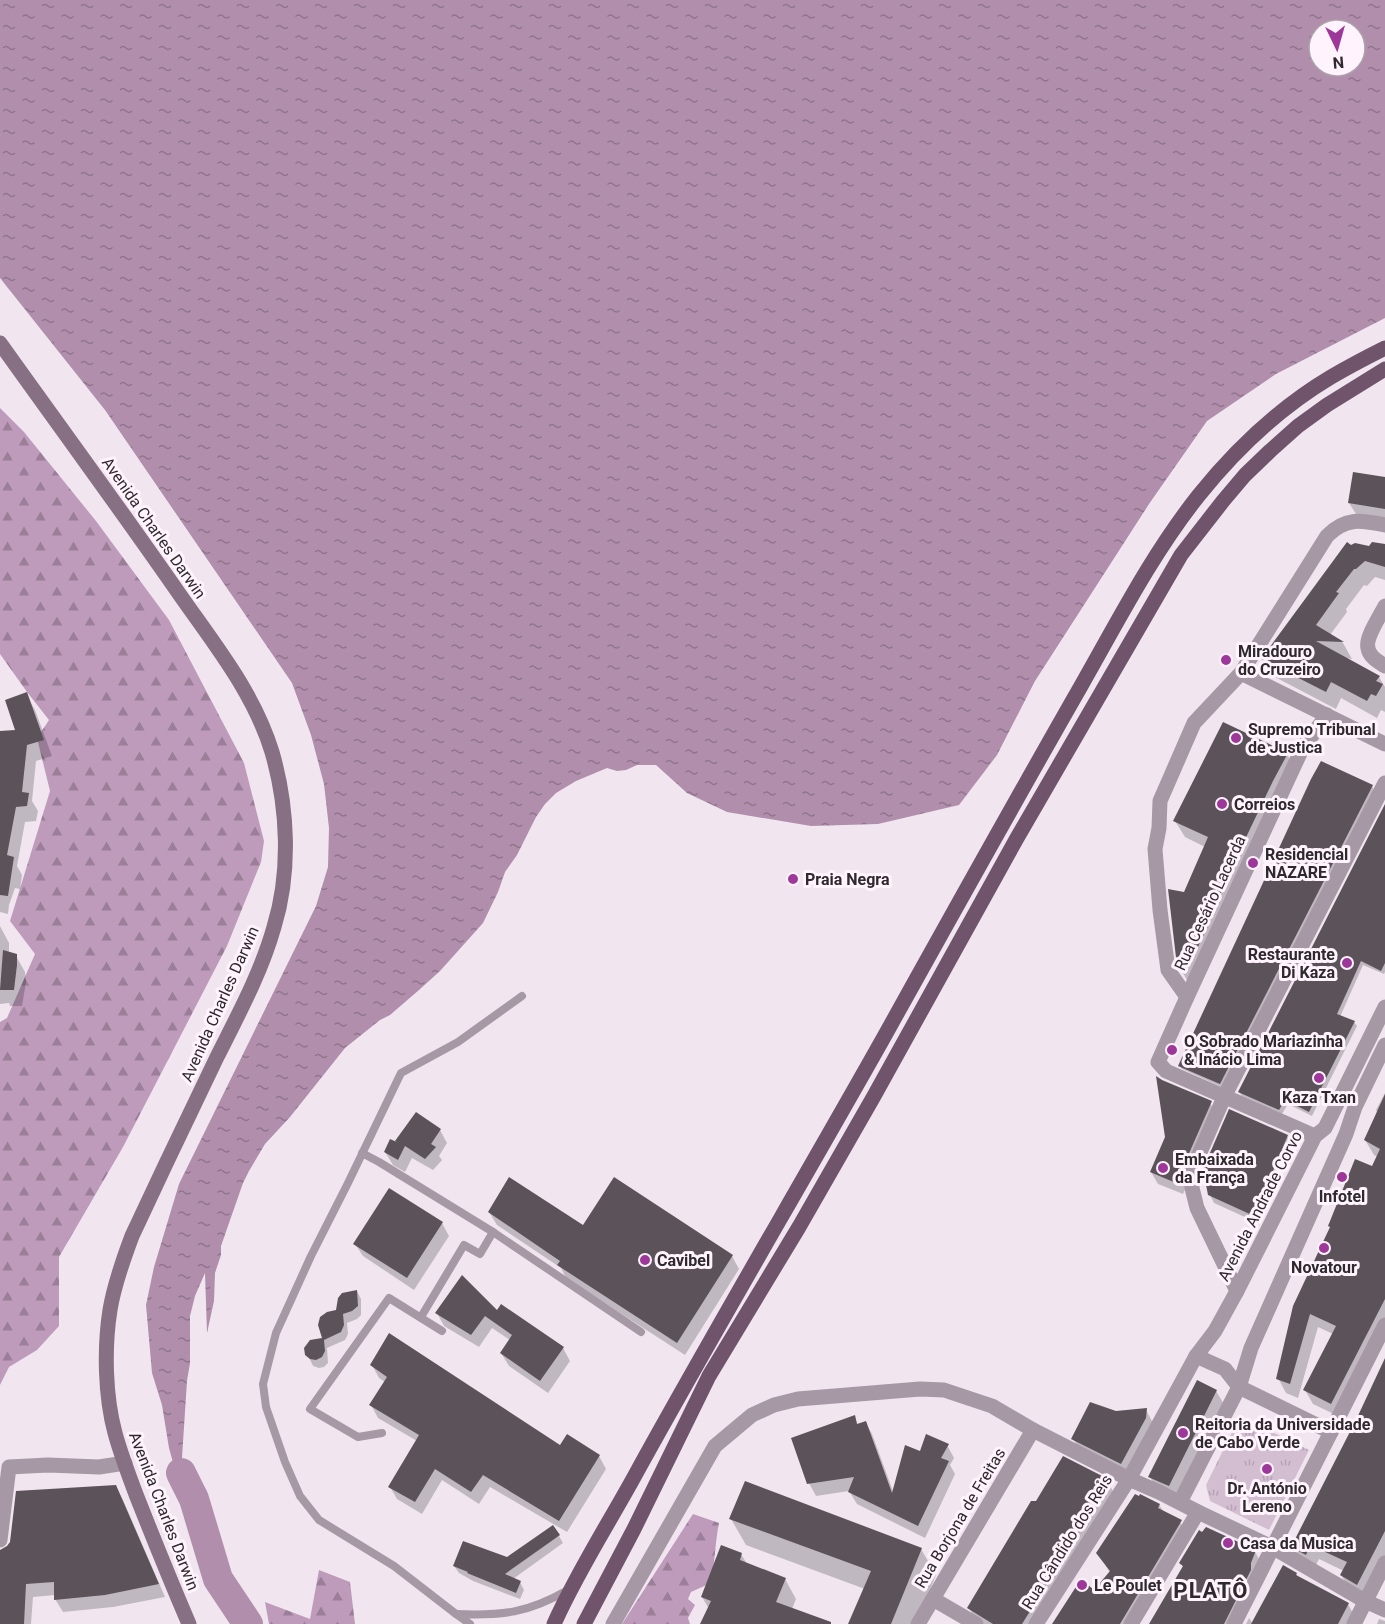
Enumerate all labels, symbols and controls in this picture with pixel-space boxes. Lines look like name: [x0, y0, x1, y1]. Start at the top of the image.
north arrow: [1307, 18, 1367, 78]
text: N: [1332, 52, 1345, 72]
street label: Avenida Charles Darwin: [98, 454, 210, 602]
place label: Miradouro do Cruzeiro: [1238, 642, 1321, 679]
marker: Miradouro do Cruzeiro: [1219, 653, 1233, 667]
place label: Supremo Tribunal de Justica: [1248, 720, 1376, 757]
marker: Supremo Tribunal de Justica: [1229, 731, 1243, 745]
place label: Correios: [1234, 795, 1295, 814]
marker: Correios: [1215, 797, 1229, 811]
street label: Rua Cesário Lacerda: [1170, 832, 1250, 974]
place label: Residencial NAZARE: [1265, 845, 1348, 882]
marker: Residencial NAZARE: [1246, 856, 1260, 870]
place label: Praia Negra: [805, 870, 890, 889]
marker: Praia Negra: [786, 872, 800, 886]
street label: Avenida Charles Darwin: [177, 923, 263, 1085]
place label: Restaurante Di Kaza: [1248, 945, 1335, 982]
marker: Restaurante Di Kaza: [1340, 956, 1354, 970]
place label: O Sobrado Mariazinha & Inácio Lima: [1184, 1032, 1344, 1069]
marker: O Sobrado Mariazinha & Inácio Lima: [1165, 1043, 1179, 1057]
marker: Kaza Txan: [1312, 1071, 1326, 1085]
place label: Kaza Txan: [1282, 1088, 1356, 1107]
street label: Avenida Andrade Corvo: [1214, 1128, 1306, 1284]
place label: Embaixada da França: [1175, 1150, 1254, 1187]
marker: Embaixada da França: [1156, 1161, 1170, 1175]
marker: Infotel: [1335, 1170, 1349, 1184]
place label: Infotel: [1319, 1187, 1365, 1206]
marker: Novatour: [1317, 1241, 1331, 1255]
place label: Cavibel: [657, 1251, 710, 1270]
marker: Cavibel: [638, 1253, 652, 1267]
place label: Novatour: [1291, 1258, 1357, 1277]
place label: Reitoria da Universidade de Cabo Verde: [1195, 1415, 1371, 1452]
marker: Reitoria da Universidade de Cabo Verde: [1176, 1426, 1190, 1440]
street label: Avenida Charles Darwin: [125, 1429, 203, 1593]
street label: Rua Borjona de Freitas: [911, 1444, 1009, 1592]
marker: Dr. António Lereno: [1260, 1462, 1274, 1476]
street label: Rua Cândido dos Reis: [1018, 1471, 1116, 1613]
place label: Dr. António Lereno: [1227, 1479, 1307, 1516]
place label: Casa da Musica: [1240, 1534, 1354, 1553]
marker: Casa da Musica: [1221, 1536, 1235, 1550]
place label: Le Poulet: [1094, 1576, 1162, 1595]
district label: PLATÔ: [1173, 1577, 1249, 1603]
marker: Le Poulet: [1075, 1578, 1089, 1592]

